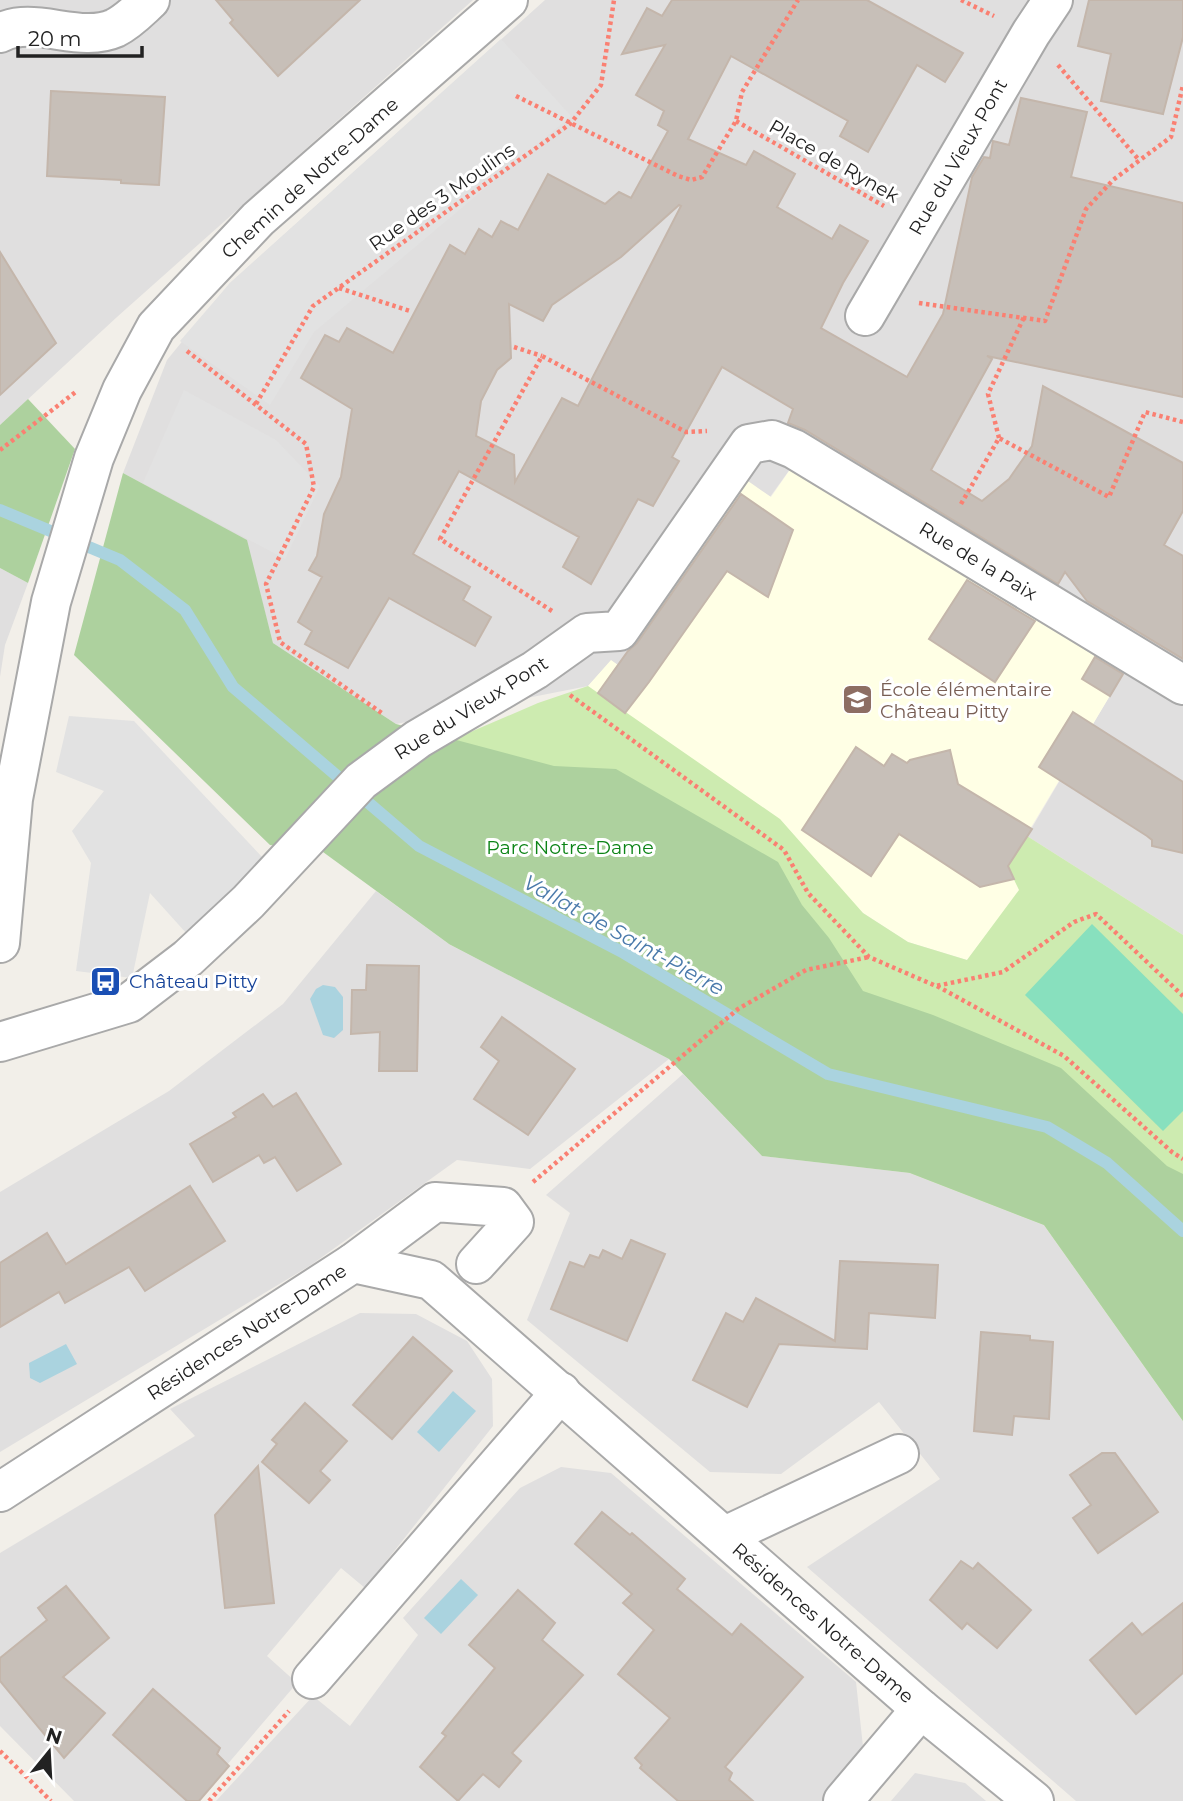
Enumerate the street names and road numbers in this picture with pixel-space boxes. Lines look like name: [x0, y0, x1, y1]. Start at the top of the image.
street label: Rue du Vieux Pont: [904, 74, 1012, 239]
street label: Chemin de Notre-Dame: [217, 92, 403, 264]
street label: Place de Rynek: [765, 115, 904, 208]
street label: Rue des 3 Moulins: [365, 138, 519, 256]
street label: Rue de la Paix: [915, 517, 1041, 605]
street label: Rue du Vieux Pont: [390, 651, 552, 765]
street label: Résidences Notre-Dame: [143, 1259, 351, 1405]
street label: Résidences Notre-Dame: [728, 1538, 918, 1708]

